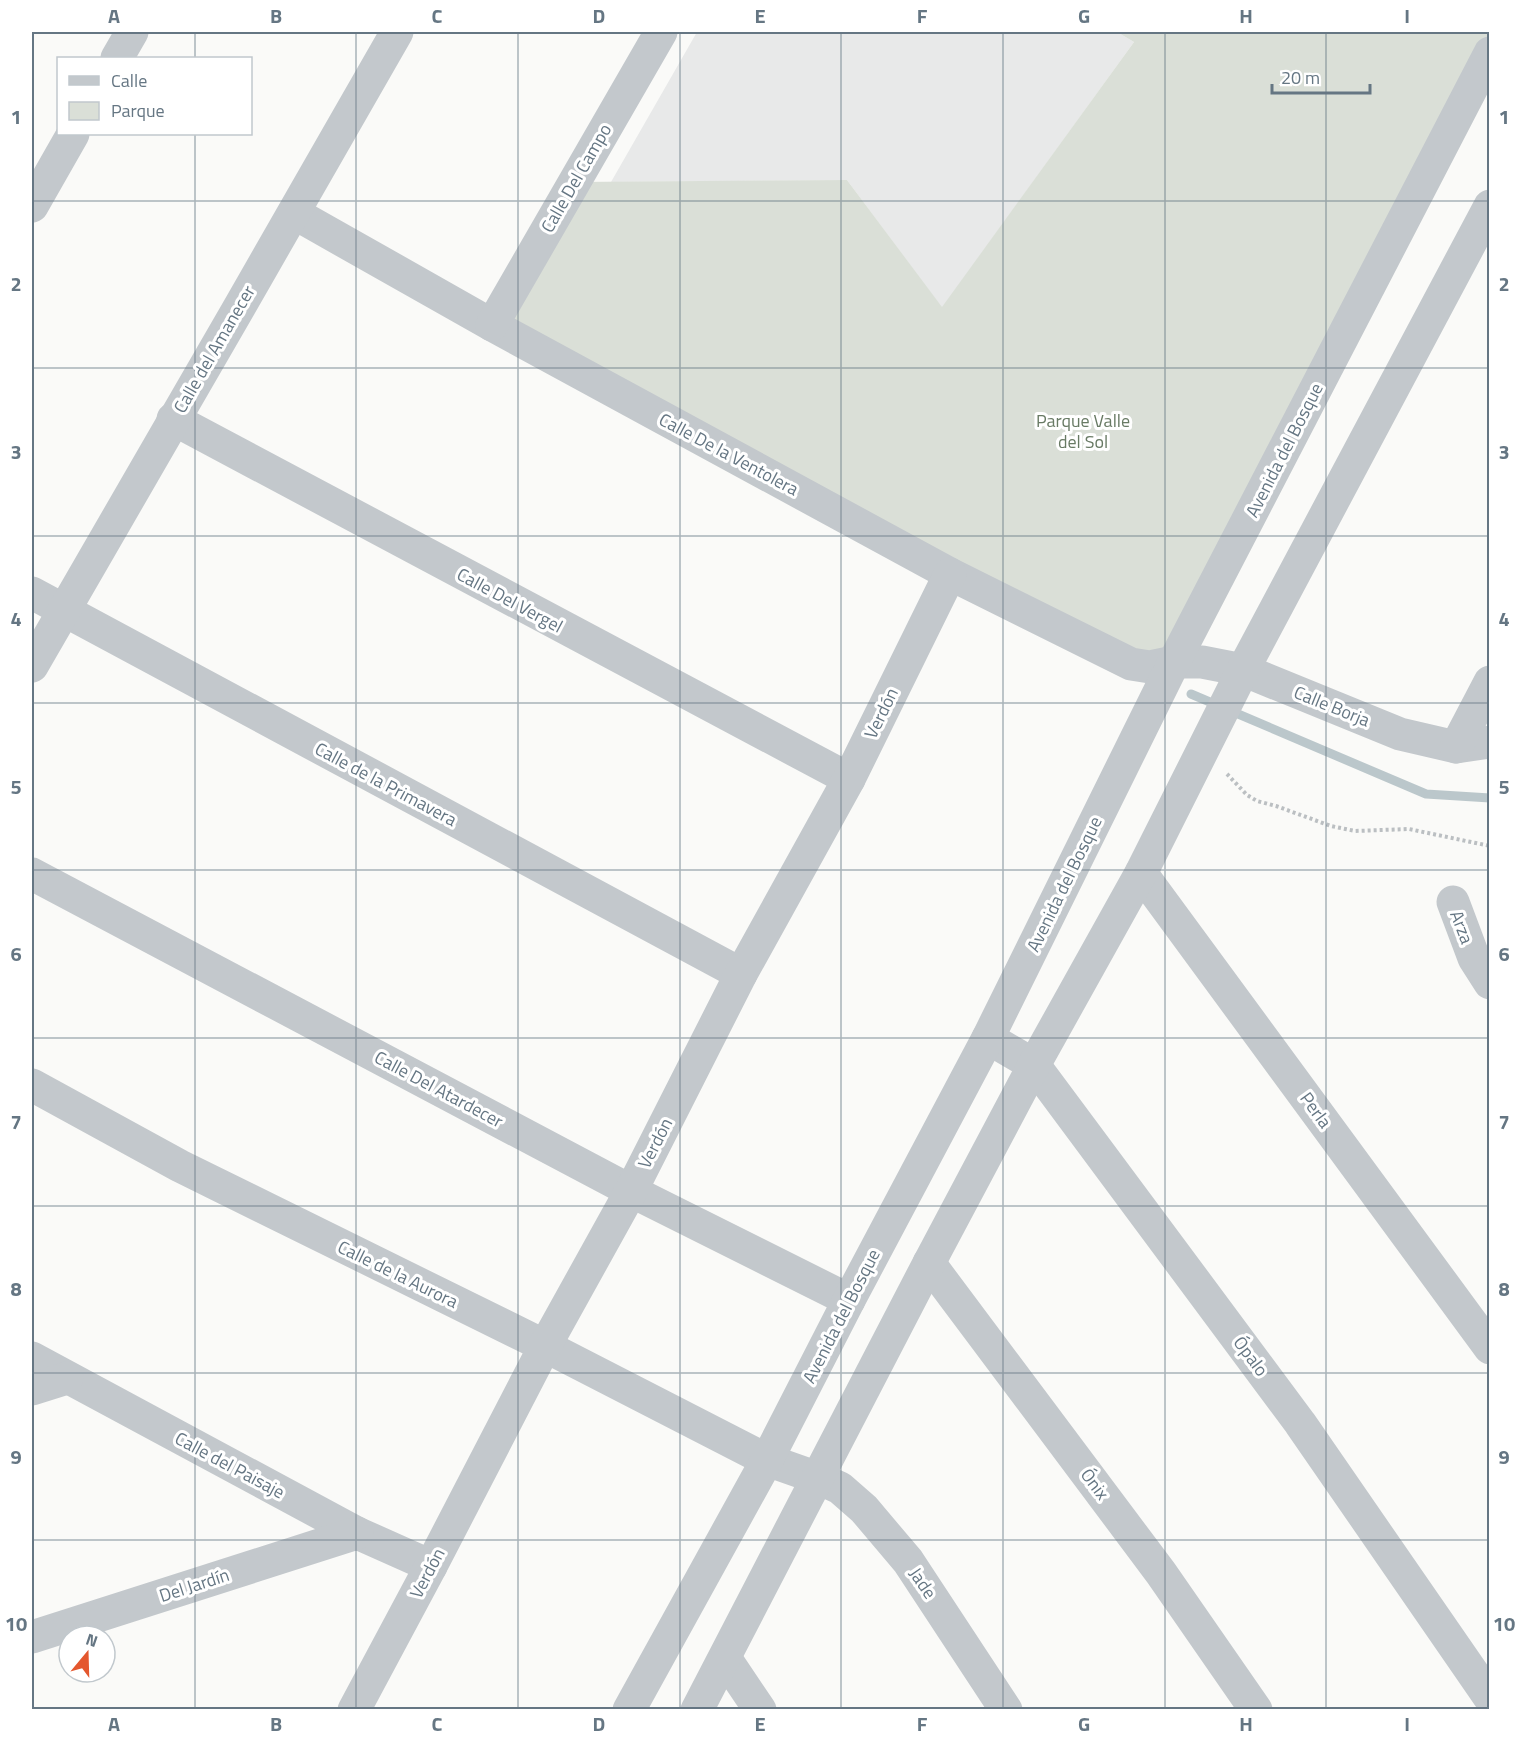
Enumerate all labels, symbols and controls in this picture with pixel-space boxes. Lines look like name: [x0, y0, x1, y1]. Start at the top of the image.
text: A: [108, 0, 120, 31]
text: B: [270, 0, 282, 31]
text: C: [432, 0, 443, 31]
text: D: [593, 0, 605, 31]
text: E: [754, 0, 766, 31]
text: F: [917, 0, 928, 31]
text: G: [1078, 0, 1090, 31]
text: H: [1239, 0, 1253, 31]
text: I: [1404, 0, 1410, 31]
legend: [57, 57, 252, 135]
scale bar: [1272, 57, 1370, 95]
text: 20 m: [1281, 64, 1320, 91]
text: Calle: [111, 67, 147, 94]
text: Parque: [111, 97, 165, 124]
text: 1: [10, 101, 22, 132]
text: 1: [1498, 101, 1510, 132]
street label: Calle Del Campo: [534, 118, 618, 238]
text: 2: [10, 268, 22, 299]
text: 2: [1498, 268, 1510, 299]
street label: Calle del Amanecer: [166, 280, 262, 418]
street label: Avenida del Bosque: [1238, 378, 1330, 522]
street label: Calle De la Ventolera: [654, 406, 804, 502]
park label: Parque Valle del Sol: [1036, 407, 1130, 455]
text: 3: [10, 436, 22, 467]
text: 3: [1498, 436, 1510, 467]
street label: Calle Del Vergel: [452, 561, 568, 639]
text: 4: [10, 603, 22, 634]
text: 4: [1498, 603, 1510, 634]
street label: Calle Borja: [1290, 679, 1374, 733]
street label: Verdón: [857, 683, 905, 743]
street label: Calle de la Primavera: [310, 735, 462, 833]
text: 5: [10, 771, 22, 802]
text: 5: [1498, 771, 1510, 802]
street label: Avenida del Bosque: [1019, 812, 1109, 956]
street label: Arza: [1443, 906, 1481, 948]
text: 6: [10, 938, 22, 969]
text: 6: [1498, 938, 1510, 969]
street label: Calle Del Atardecer: [370, 1044, 508, 1134]
street label: Perla: [1294, 1086, 1338, 1134]
text: 7: [10, 1106, 22, 1137]
text: 7: [1498, 1106, 1510, 1137]
street label: Verdón: [631, 1113, 679, 1173]
street label: Calle de la Aurora: [333, 1233, 463, 1315]
street label: Avenida del Bosque: [795, 1244, 887, 1388]
text: 8: [10, 1273, 22, 1304]
text: 8: [1498, 1273, 1510, 1304]
street label: Ópalo: [1227, 1330, 1275, 1382]
street label: Calle del Paisaje: [170, 1425, 290, 1505]
text: 9: [10, 1441, 22, 1472]
text: 9: [1498, 1441, 1510, 1472]
street label: Ónix: [1074, 1462, 1116, 1506]
street label: Verdón: [402, 1543, 452, 1603]
street label: Del Jardín: [156, 1561, 232, 1609]
street label: Jade: [903, 1562, 943, 1604]
text: 10: [5, 1608, 27, 1639]
text: 10: [1493, 1608, 1515, 1639]
north arrow: [57, 1624, 117, 1684]
text: N: [83, 1627, 101, 1653]
text: A: [108, 1708, 120, 1739]
text: B: [270, 1708, 282, 1739]
text: C: [432, 1708, 443, 1739]
text: D: [593, 1708, 605, 1739]
text: E: [754, 1708, 766, 1739]
text: F: [917, 1708, 928, 1739]
text: G: [1078, 1708, 1090, 1739]
text: H: [1239, 1708, 1253, 1739]
text: I: [1404, 1708, 1410, 1739]

